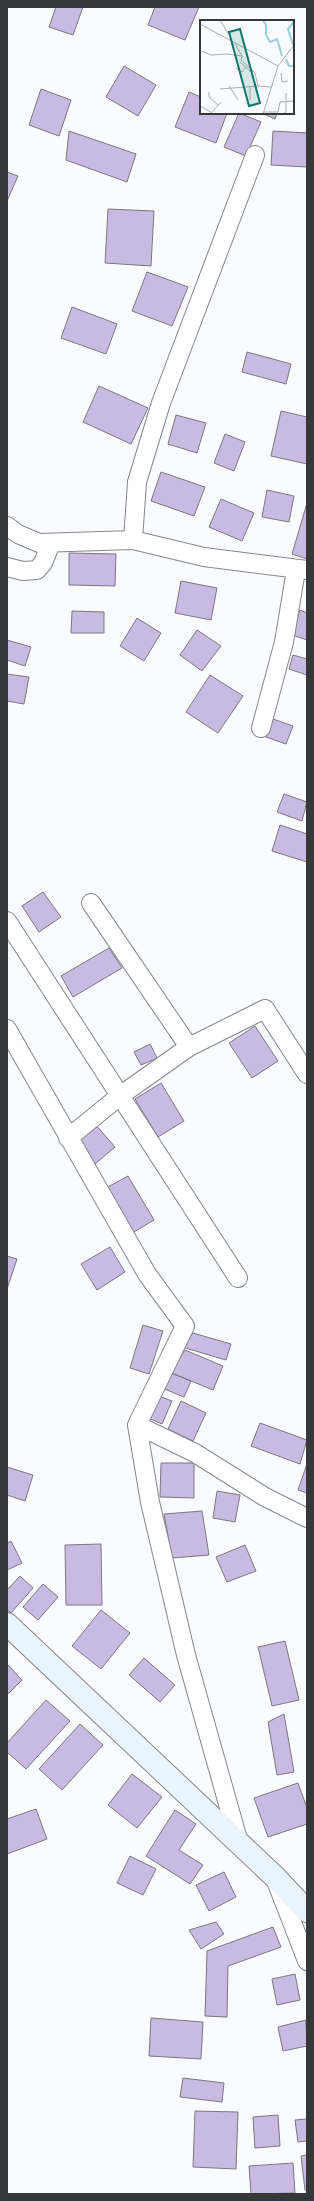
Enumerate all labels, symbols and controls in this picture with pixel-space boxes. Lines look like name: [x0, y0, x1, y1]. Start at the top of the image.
inset map: [200, 20, 294, 114]

